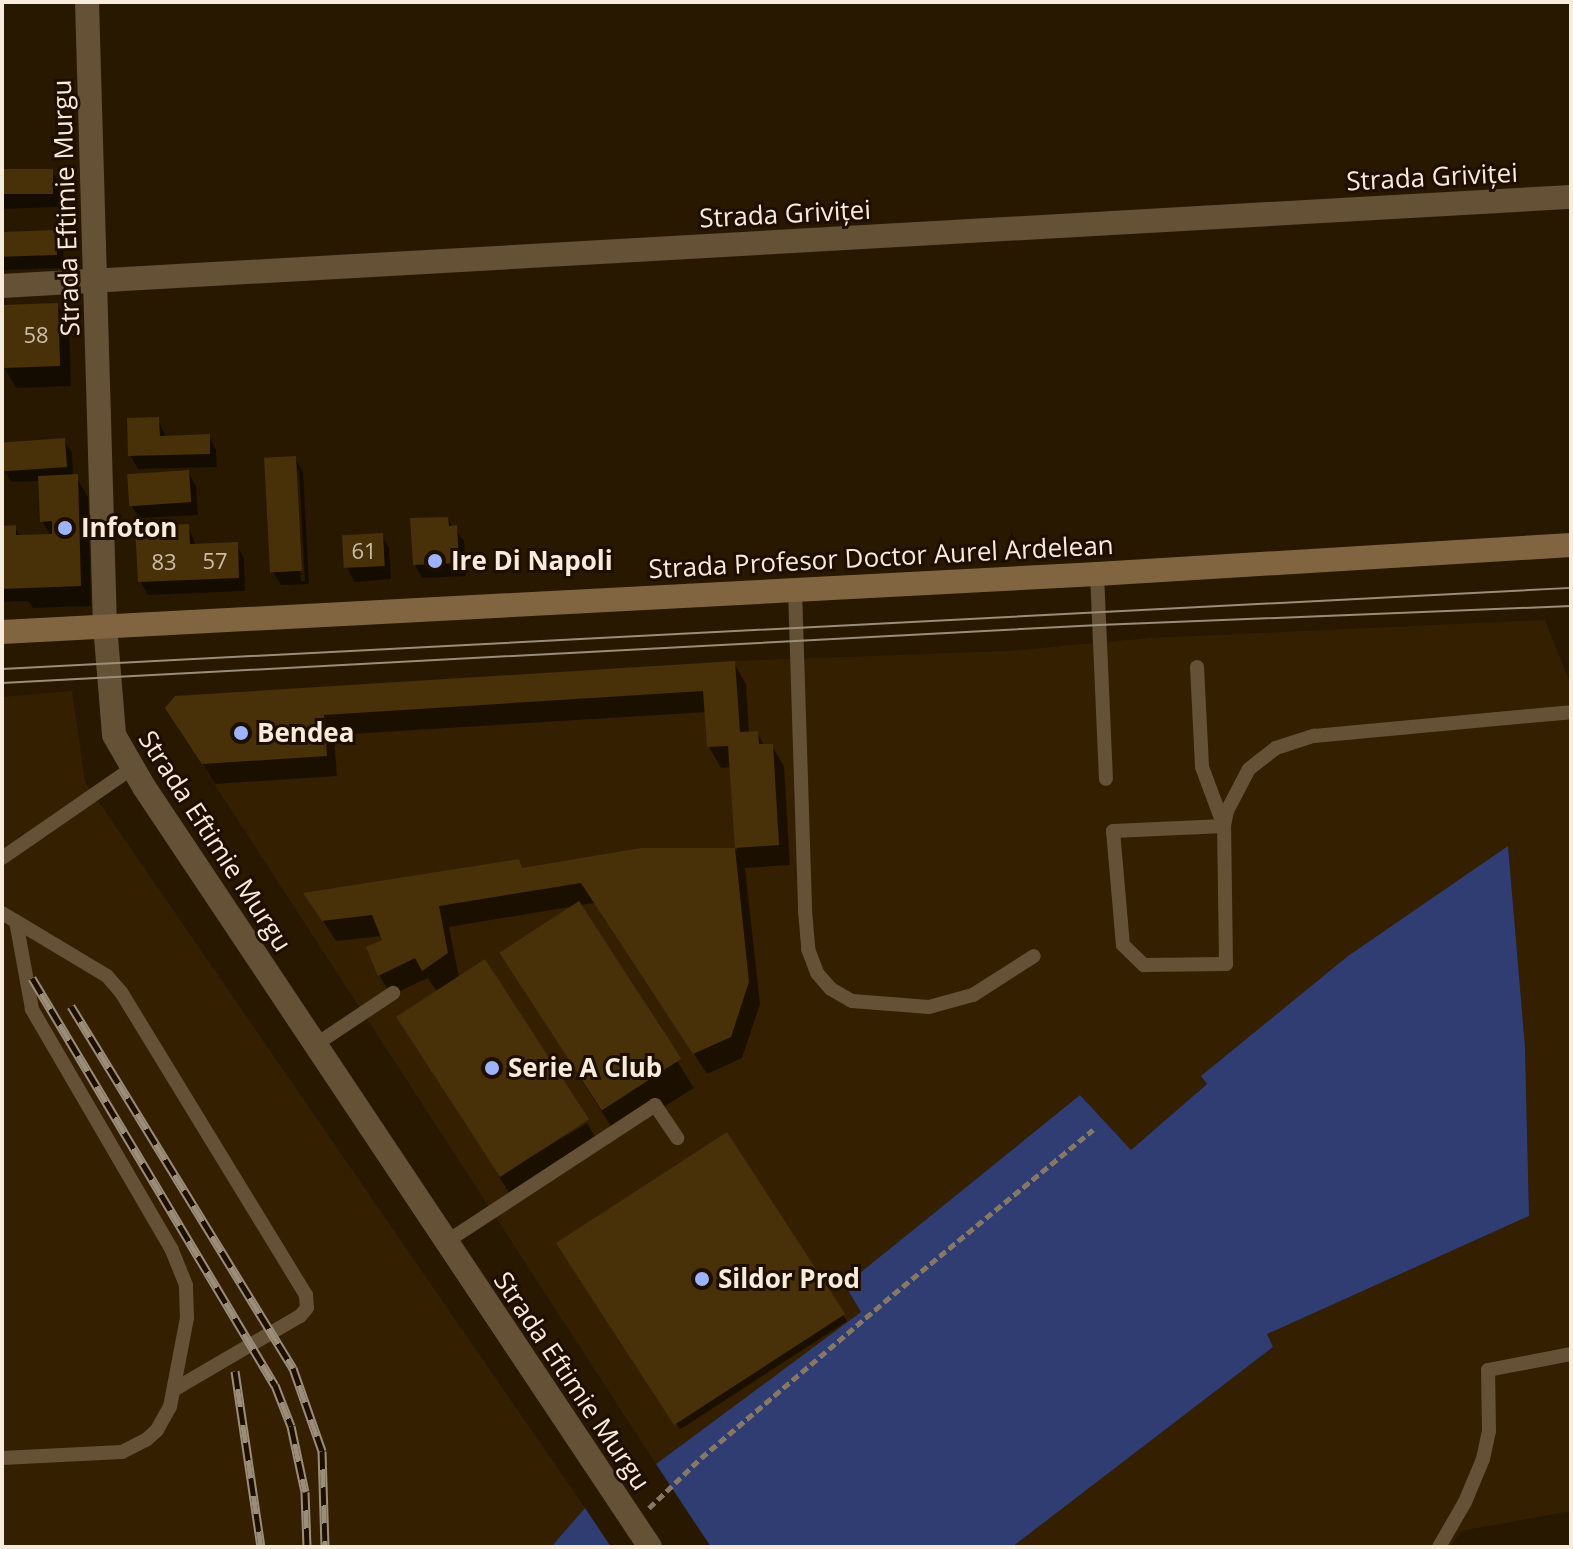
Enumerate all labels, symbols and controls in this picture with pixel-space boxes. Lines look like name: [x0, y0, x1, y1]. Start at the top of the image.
street label: Strada Eftimie Murgu: [46, 79, 86, 337]
street label: Strada Griviței: [1345, 157, 1519, 197]
street label: Strada Griviței: [698, 194, 872, 234]
house number: 58: [23, 322, 49, 348]
place label: Infoton: [81, 512, 177, 544]
marker: Infoton: [56, 519, 74, 537]
street label: Strada Profesor Doctor Aurel Ardelean: [648, 529, 1114, 585]
house number: 61: [351, 538, 377, 564]
place label: Ire Di Napoli: [451, 545, 613, 577]
house number: 57: [202, 548, 228, 574]
house number: 83: [151, 549, 177, 575]
marker: Ire Di Napoli: [426, 552, 444, 570]
place label: Bendea: [257, 717, 354, 749]
marker: Bendea: [232, 724, 250, 742]
street label: Strada Eftimie Murgu: [132, 725, 298, 957]
place label: Serie A Club: [508, 1052, 662, 1084]
marker: Serie A Club: [483, 1059, 501, 1077]
place label: Sildor Prod: [718, 1263, 860, 1295]
street label: Strada Eftimie Murgu: [487, 1266, 657, 1496]
marker: Sildor Prod: [693, 1270, 711, 1288]

